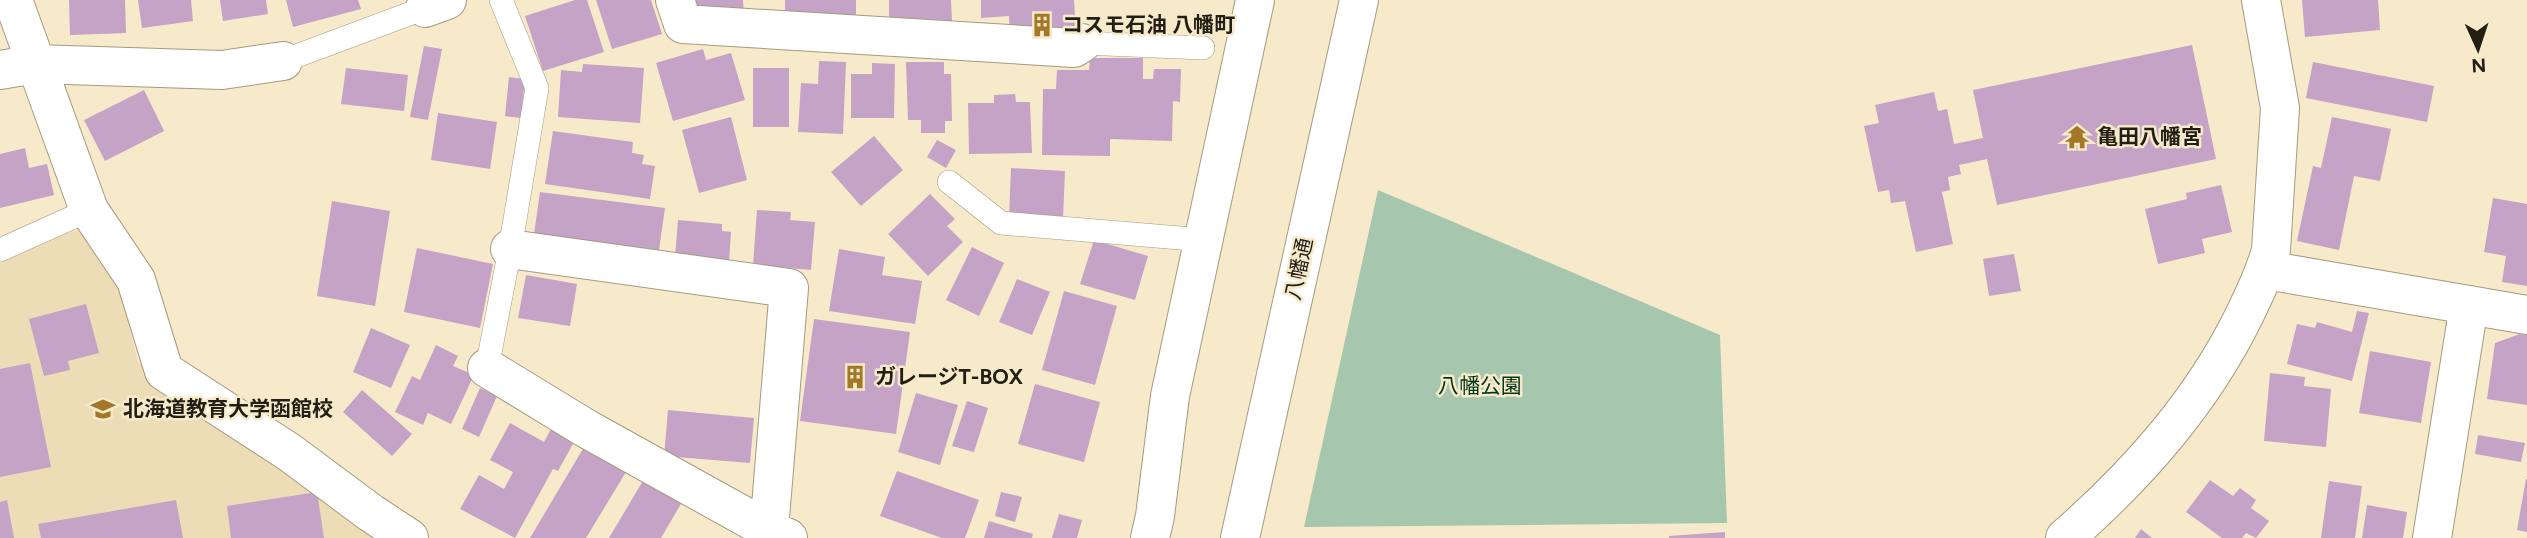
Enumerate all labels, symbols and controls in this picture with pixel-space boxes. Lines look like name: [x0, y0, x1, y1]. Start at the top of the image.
building icon: コスモ石油 八幡町: [1028, 11, 1056, 39]
place label: コスモ石油 八幡町: [1062, 12, 1235, 37]
north arrow: [2443, 14, 2513, 84]
text: N: [2471, 54, 2487, 77]
temple icon: 亀田八幡宮: [2063, 123, 2091, 151]
place label: 亀田八幡宮: [2097, 124, 2202, 149]
street label: 八幡通: [1280, 235, 1317, 302]
building icon: ガレージT-BOX: [841, 363, 869, 391]
place label: ガレージT-BOX: [875, 364, 1024, 389]
park label: 八幡公園: [1438, 373, 1522, 398]
school or university icon: 北海道教育大学函館校: [89, 395, 117, 423]
place label: 北海道教育大学函館校: [123, 396, 333, 421]

